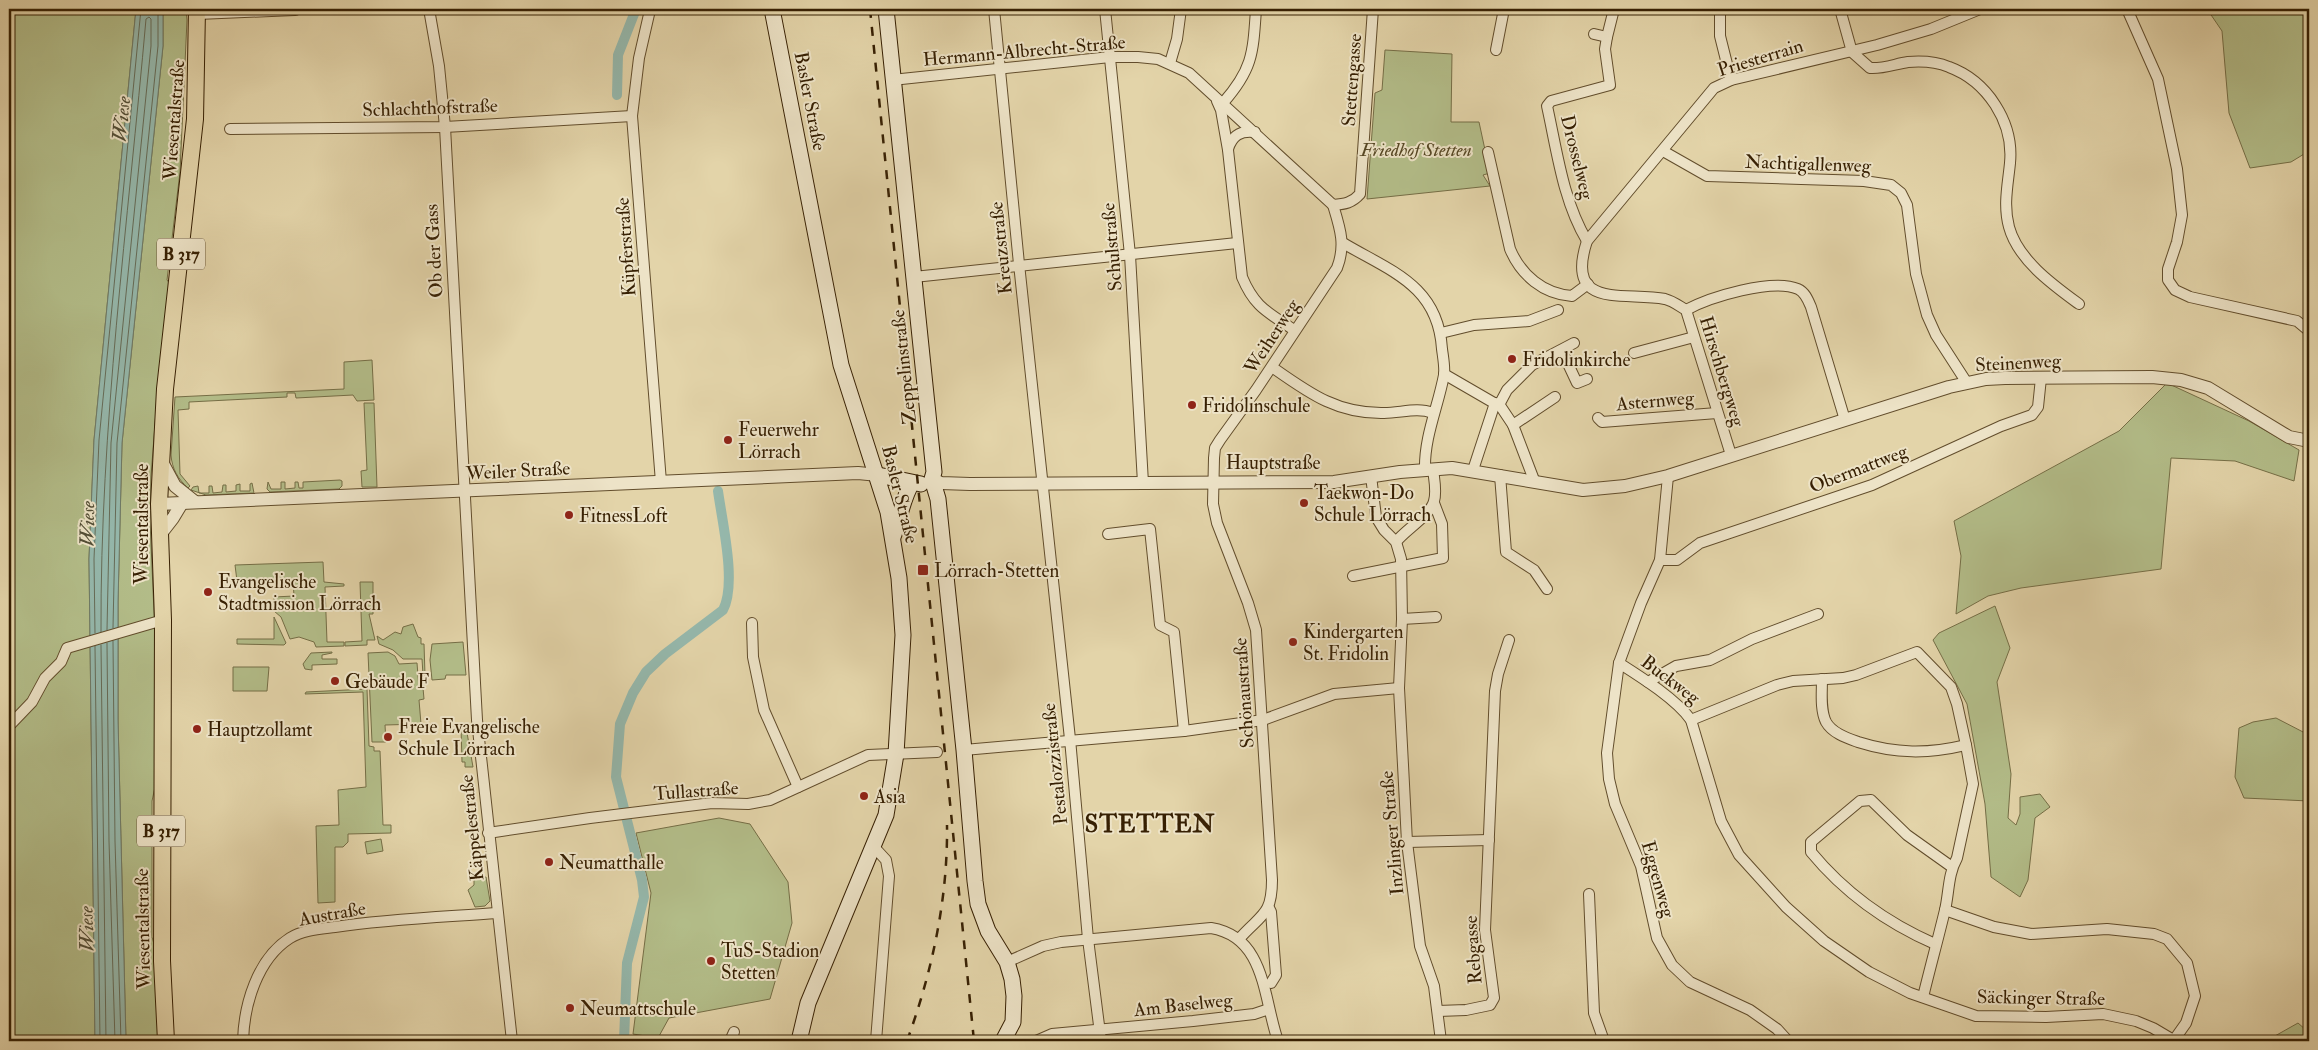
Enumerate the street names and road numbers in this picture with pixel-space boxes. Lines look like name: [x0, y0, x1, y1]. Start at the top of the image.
street label: Hermann-Albrecht-Straße: [922, 30, 1126, 72]
street label: Stettengasse: [1337, 33, 1367, 127]
street label: Priesterrain: [1715, 34, 1806, 82]
street label: Basler Straße: [789, 50, 831, 153]
street label: Wiesentalstraße: [158, 59, 190, 182]
street label: Schlachthofstraße: [362, 94, 498, 122]
street label: Drosselweg: [1555, 113, 1599, 203]
street label: Nachtigallenweg: [1744, 150, 1872, 178]
street label: Küpferstraße: [611, 196, 642, 297]
street label: Kreuzstraße: [984, 200, 1018, 295]
street label: Schulstraße: [1096, 202, 1128, 292]
street label: Ob der Gass: [420, 203, 448, 298]
road number: B 317: [157, 238, 205, 270]
street label: Weiherweg: [1238, 294, 1305, 379]
street label: Zeppelinstraße: [886, 308, 923, 425]
street label: Hirschbergweg: [1694, 313, 1750, 430]
street label: Steinenweg: [1975, 349, 2062, 377]
street label: Asternweg: [1614, 386, 1696, 416]
street label: Obermattweg: [1806, 439, 1912, 499]
street label: Basler Straße: [876, 443, 924, 546]
street label: Hauptstraße: [1226, 451, 1320, 476]
street label: Weiler Straße: [464, 456, 571, 486]
street label: Wiesentalstraße: [130, 463, 154, 586]
street label: Schönaustraße: [1228, 637, 1260, 749]
street label: Buckweg: [1636, 650, 1705, 710]
street label: Pestalozzistraße: [1037, 702, 1073, 826]
street label: Inzlinger Straße: [1375, 770, 1409, 896]
street label: Käppelestraße: [454, 773, 491, 882]
street label: Tullastraße: [653, 776, 739, 806]
road number: B 317: [137, 816, 185, 846]
street label: Eggenweg: [1636, 838, 1681, 921]
street label: Wiesentalstraße: [130, 868, 156, 991]
street label: Austraße: [296, 896, 368, 932]
street label: Rebgasse: [1459, 915, 1487, 985]
street label: Säckinger Straße: [1977, 985, 2105, 1011]
street label: Am Baselweg: [1132, 988, 1234, 1022]

